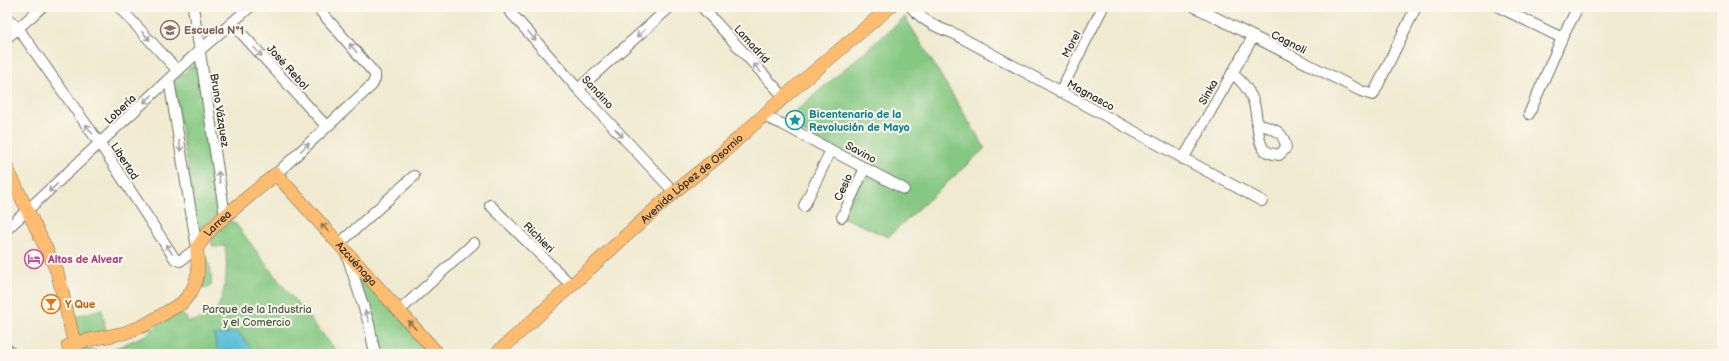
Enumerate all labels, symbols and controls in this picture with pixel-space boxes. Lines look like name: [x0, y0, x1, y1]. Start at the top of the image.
school or university icon: Escuela N°1: [159, 19, 181, 41]
street label: Lamadrid: [731, 23, 772, 66]
place label: Escuela N°1: [184, 24, 244, 37]
one-way arrow: [636, 28, 646, 38]
street label: Cagnoli: [1269, 28, 1309, 57]
street label: Morel: [1059, 29, 1084, 60]
one-way arrow: [141, 30, 150, 41]
one-way arrow: [527, 31, 536, 41]
street label: José Rebol: [264, 42, 311, 93]
one-way arrow: [349, 43, 358, 54]
one-way arrow: [253, 47, 263, 57]
one-way arrow: [753, 63, 762, 73]
street label: Bruno Vázquez: [207, 72, 232, 149]
street label: Sandino: [579, 73, 616, 112]
street label: Magnasco: [1065, 77, 1117, 114]
street label: Sinka: [1196, 77, 1221, 107]
street label: Lobería: [102, 92, 139, 127]
one-way arrow: [143, 95, 154, 104]
place label: Bicentenario de la Revolución de Mayo: [809, 108, 910, 134]
place icon: Bicentenario de la Revolución de Mayo: [784, 109, 806, 131]
one-way arrow: [85, 124, 93, 135]
one-way arrow: [614, 127, 623, 137]
street label: Avenida López de Osornio: [638, 131, 746, 226]
one-way arrow: [176, 139, 184, 152]
street label: Savino: [843, 139, 878, 166]
street label: Libertad: [108, 140, 141, 182]
one-way arrow: [300, 142, 310, 152]
one-way arrow: [215, 171, 223, 184]
street label: Cesio: [832, 171, 855, 203]
one-way arrow: [48, 183, 58, 192]
street label: Larrea: [201, 208, 234, 239]
street label: Richieri: [521, 219, 557, 255]
one-way arrow: [321, 222, 330, 233]
street label: Azcuénaga: [333, 239, 380, 289]
one-way arrow: [165, 244, 173, 255]
hotel icon: Altos de Alvear: [23, 248, 45, 270]
place label: Altos de Alvear: [47, 253, 123, 266]
bar icon: Y Que: [40, 293, 62, 315]
place label: Y Que: [65, 298, 95, 311]
park label: Parque de la Industria y el Comercio: [202, 303, 312, 329]
one-way arrow: [362, 310, 370, 322]
one-way arrow: [407, 320, 416, 330]

